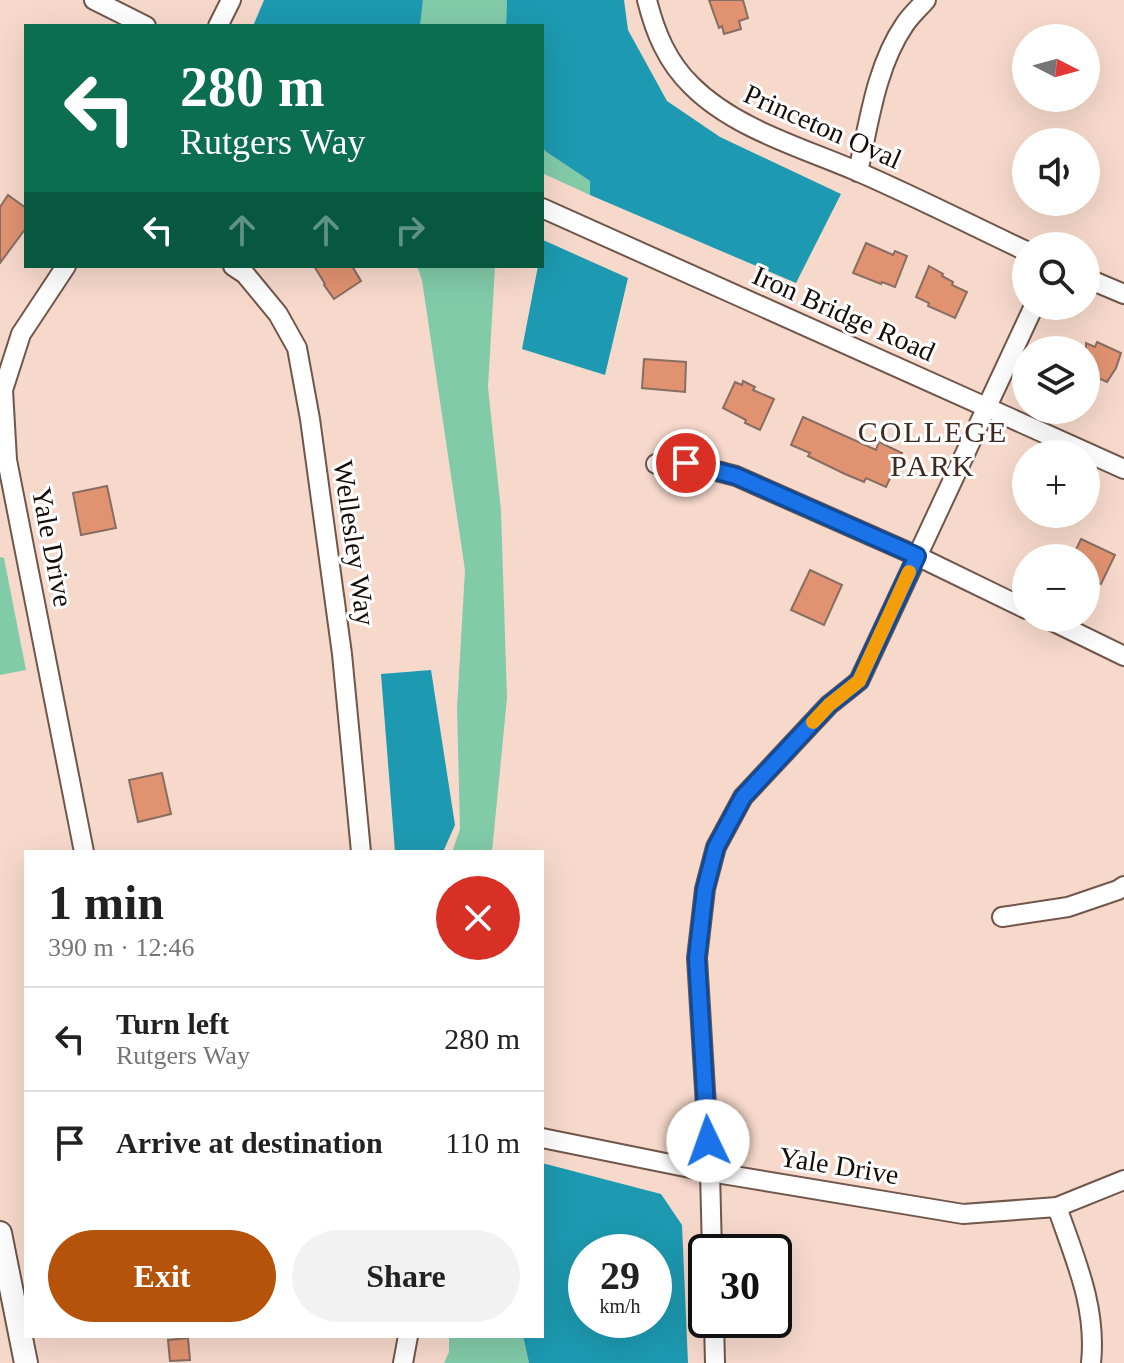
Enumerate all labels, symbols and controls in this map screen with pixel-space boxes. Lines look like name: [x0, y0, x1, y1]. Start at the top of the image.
north arrow: [1012, 24, 1100, 112]
map controls: [1012, 24, 1100, 632]
icon: left: [48, 56, 152, 160]
text: 280 m: [180, 56, 325, 118]
street label: Princeton Oval: [739, 78, 906, 175]
text: Rutgers Way: [180, 122, 365, 162]
button: sound: [1012, 128, 1100, 216]
icon: left: [136, 208, 180, 252]
icon: ahead: [220, 208, 264, 252]
icon: ahead: [304, 208, 348, 252]
icon: right: [388, 208, 432, 252]
button: search: [1012, 232, 1100, 320]
street label: Iron Bridge Road: [748, 259, 940, 367]
button: layers: [1012, 336, 1100, 424]
district label: COLLEGE PARK: [858, 415, 1008, 482]
pin: [652, 429, 720, 497]
button: +: [1012, 440, 1100, 528]
icon: arrive: [664, 441, 708, 485]
street label: Wellesley Way: [328, 458, 381, 628]
street label: Yale Drive: [26, 485, 79, 609]
button: −: [1012, 544, 1100, 632]
text: 1 min: [48, 876, 164, 929]
button: close: [436, 876, 520, 960]
text: 390 m · 12:46: [48, 933, 195, 962]
text: Turn left: [116, 1007, 229, 1040]
icon: left: [48, 1017, 92, 1061]
text: 280 m: [444, 1022, 520, 1055]
text: Rutgers Way: [116, 1041, 250, 1070]
position arrow: [666, 1099, 750, 1183]
icon: arrive: [48, 1121, 92, 1165]
text: Arrive at destination: [116, 1126, 383, 1159]
text: 110 m: [445, 1126, 520, 1159]
street label: Yale Drive: [777, 1141, 901, 1190]
button: Exit: [48, 1230, 276, 1322]
button: Share: [292, 1230, 520, 1322]
speed limit sign: 30: [688, 1234, 792, 1338]
text: 29: [600, 1253, 640, 1298]
text: km/h: [599, 1295, 641, 1317]

